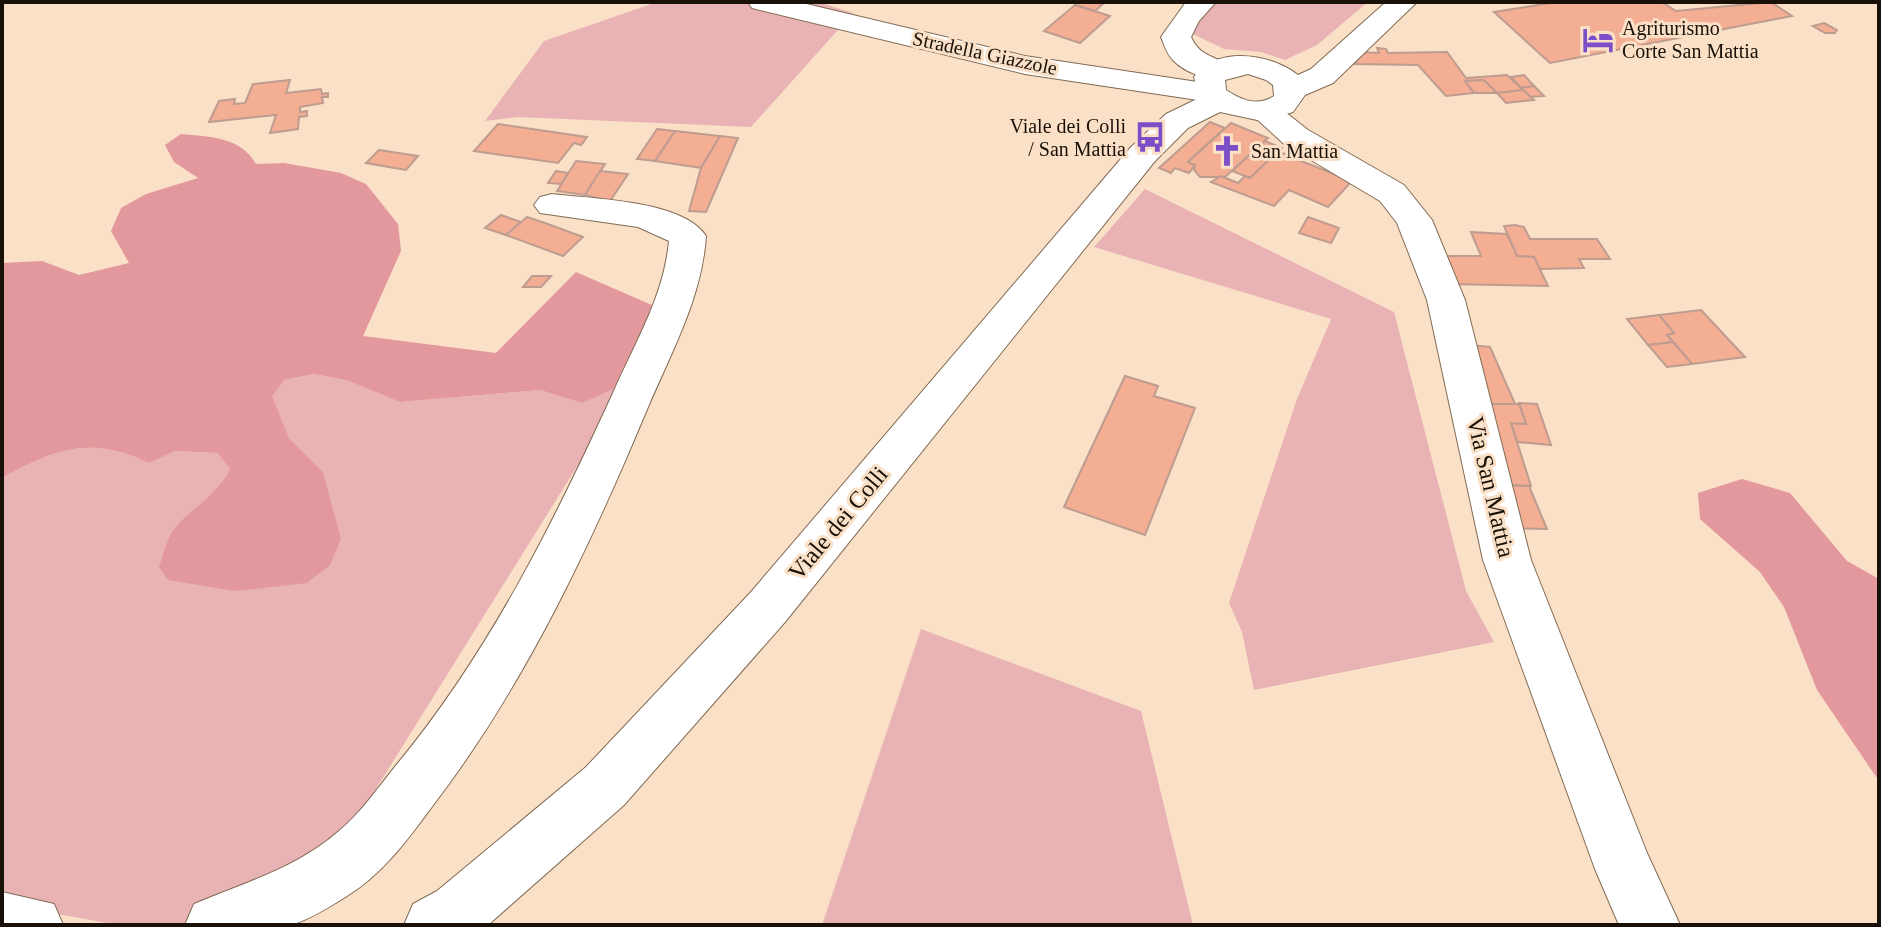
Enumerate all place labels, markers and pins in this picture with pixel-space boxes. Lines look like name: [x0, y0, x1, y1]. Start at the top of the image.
place label: Agriturismo Corte San Mattia: [1622, 17, 1759, 62]
hotel icon: Agriturismo Corte San Mattia: [1581, 23, 1615, 57]
place label: Viale dei Colli / San Mattia: [1009, 115, 1126, 160]
bus stop icon: Viale dei Colli / San Mattia: [1133, 120, 1167, 154]
church icon: San Mattia: [1210, 134, 1244, 168]
place label: San Mattia: [1251, 140, 1338, 162]

